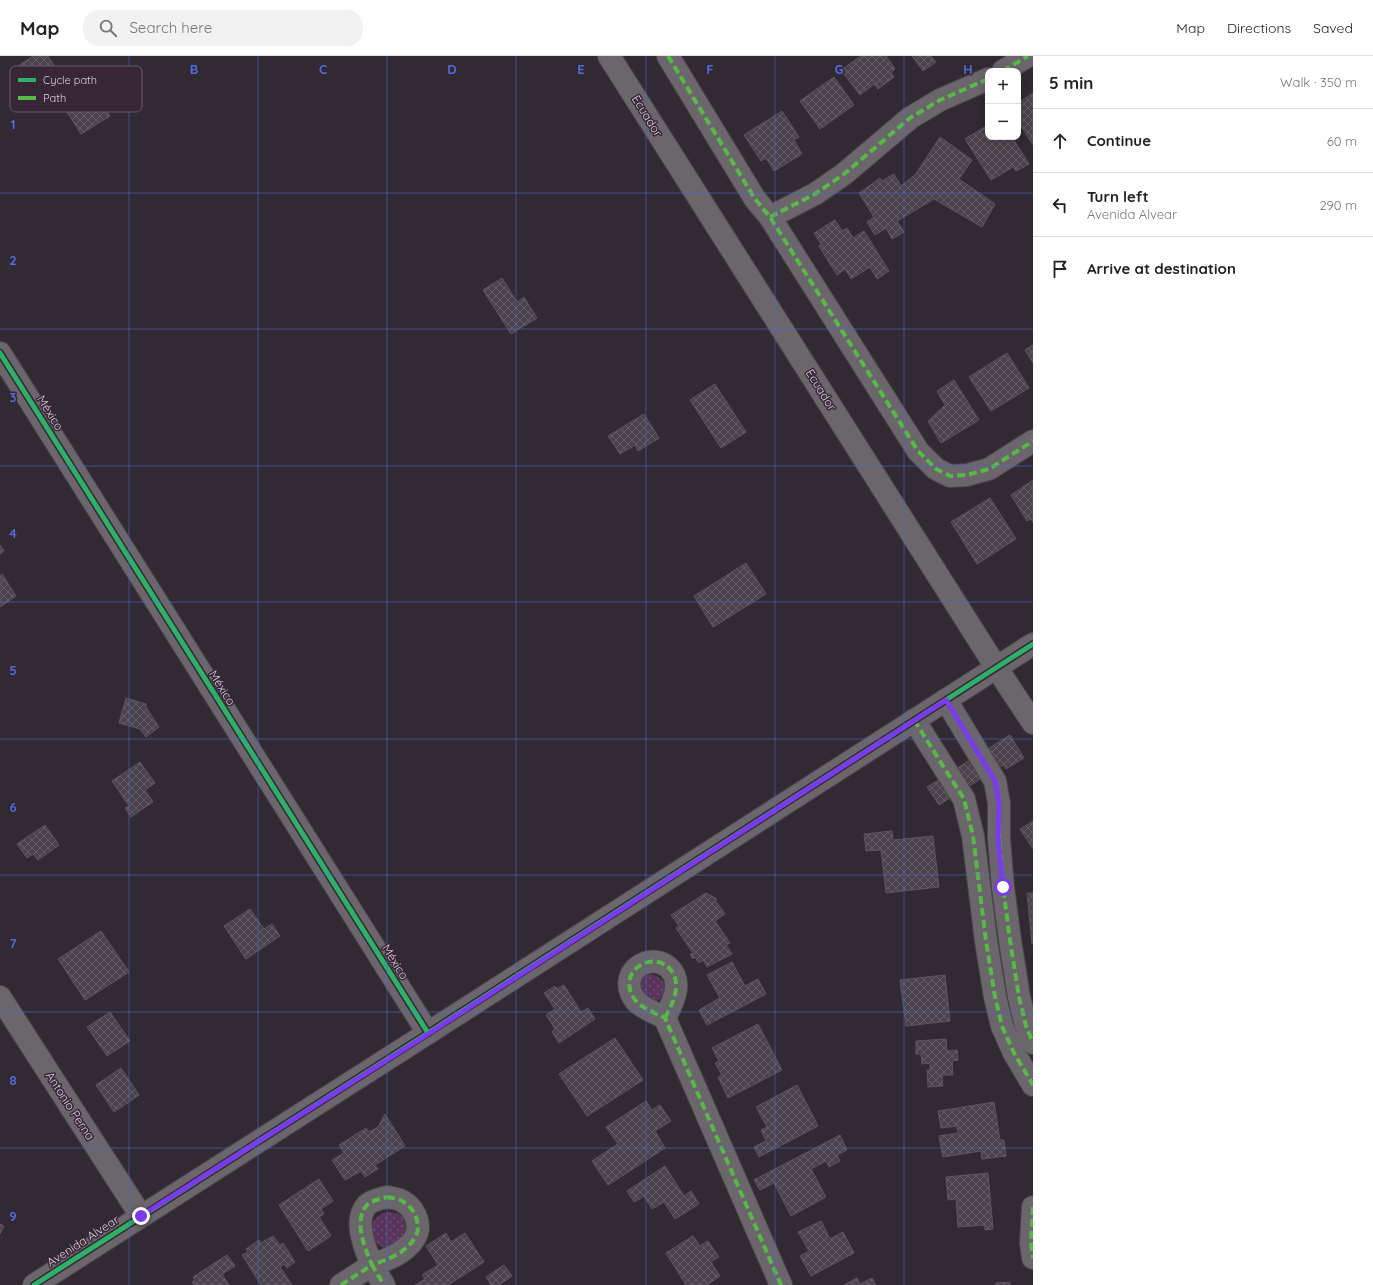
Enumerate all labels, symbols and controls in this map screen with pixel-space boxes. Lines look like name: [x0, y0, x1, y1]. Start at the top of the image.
search box: [83, 10, 363, 46]
text: Map: [20, 16, 59, 40]
icon: search: [97, 17, 119, 39]
text: Search here: [129, 18, 212, 37]
text: Map: [1176, 19, 1205, 37]
text: Directions: [1227, 19, 1291, 37]
text: Saved: [1313, 19, 1353, 37]
text: B: [190, 61, 198, 77]
text: C: [319, 61, 327, 77]
text: D: [447, 61, 457, 77]
text: E: [577, 61, 585, 77]
text: F: [706, 61, 714, 77]
text: G: [834, 61, 844, 77]
text: H: [963, 61, 973, 77]
legend: [10, 66, 142, 112]
map controls: [985, 68, 1021, 140]
button: +: [985, 68, 1021, 104]
text: 5 min: [1049, 72, 1093, 93]
text: Cycle path: [43, 73, 97, 87]
text: Walk · 350 m: [1280, 74, 1357, 90]
text: Path: [43, 91, 66, 105]
street label: Ecuador: [629, 92, 666, 140]
button: −: [985, 104, 1021, 140]
text: 1: [10, 116, 16, 132]
icon: ahead: [1049, 130, 1071, 152]
text: Continue: [1087, 131, 1151, 150]
text: 60 m: [1327, 133, 1357, 149]
text: Turn left: [1087, 187, 1149, 206]
icon: left: [1049, 194, 1071, 216]
text: 290 m: [1319, 197, 1357, 213]
text: Avenida Alvear: [1087, 206, 1177, 222]
text: 2: [9, 252, 17, 268]
icon: arrive: [1049, 258, 1071, 280]
text: Arrive at destination: [1087, 259, 1236, 278]
street label: Ecuador: [803, 366, 840, 414]
text: 3: [10, 389, 17, 405]
street label: México: [34, 392, 67, 433]
text: 4: [9, 525, 17, 541]
text: 5: [9, 662, 17, 678]
street label: México: [206, 667, 239, 708]
text: 6: [9, 799, 17, 815]
route start: [994, 878, 1012, 896]
text: 7: [9, 935, 17, 951]
street label: México: [379, 941, 412, 982]
street label: Antonio Perna: [43, 1069, 98, 1143]
text: 8: [9, 1072, 17, 1088]
route end: [132, 1207, 150, 1225]
text: 9: [9, 1208, 17, 1224]
street label: Avenida Alvear: [44, 1211, 122, 1269]

